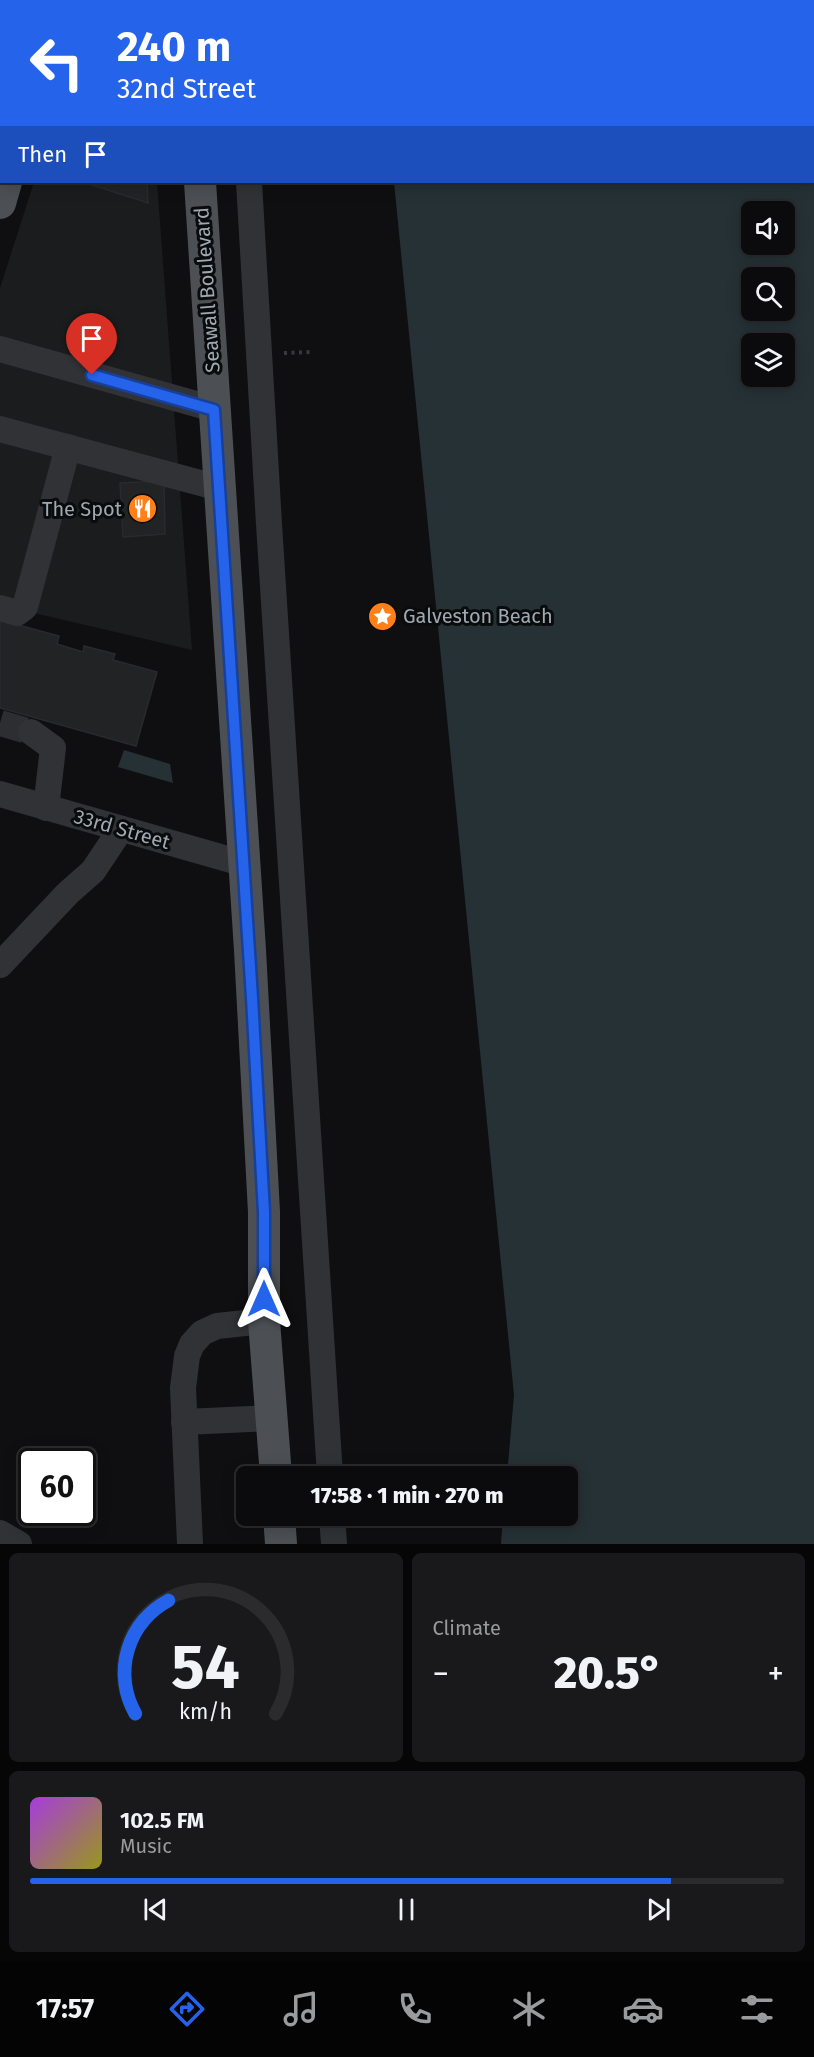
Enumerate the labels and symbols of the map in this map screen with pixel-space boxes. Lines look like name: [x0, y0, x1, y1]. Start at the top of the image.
street label: Seawall Boulevard: [189, 206, 225, 374]
pin: [66, 313, 117, 375]
restaurant icon: The Spot: [127, 493, 159, 525]
place label: The Spot: [42, 497, 123, 521]
place icon: Galveston Beach: [366, 600, 398, 632]
place label: Galveston Beach: [403, 604, 553, 628]
street label: 33rd Street: [71, 804, 173, 854]
position arrow: [232, 1267, 296, 1331]
speed limit sign: 60: [18, 1448, 96, 1526]

